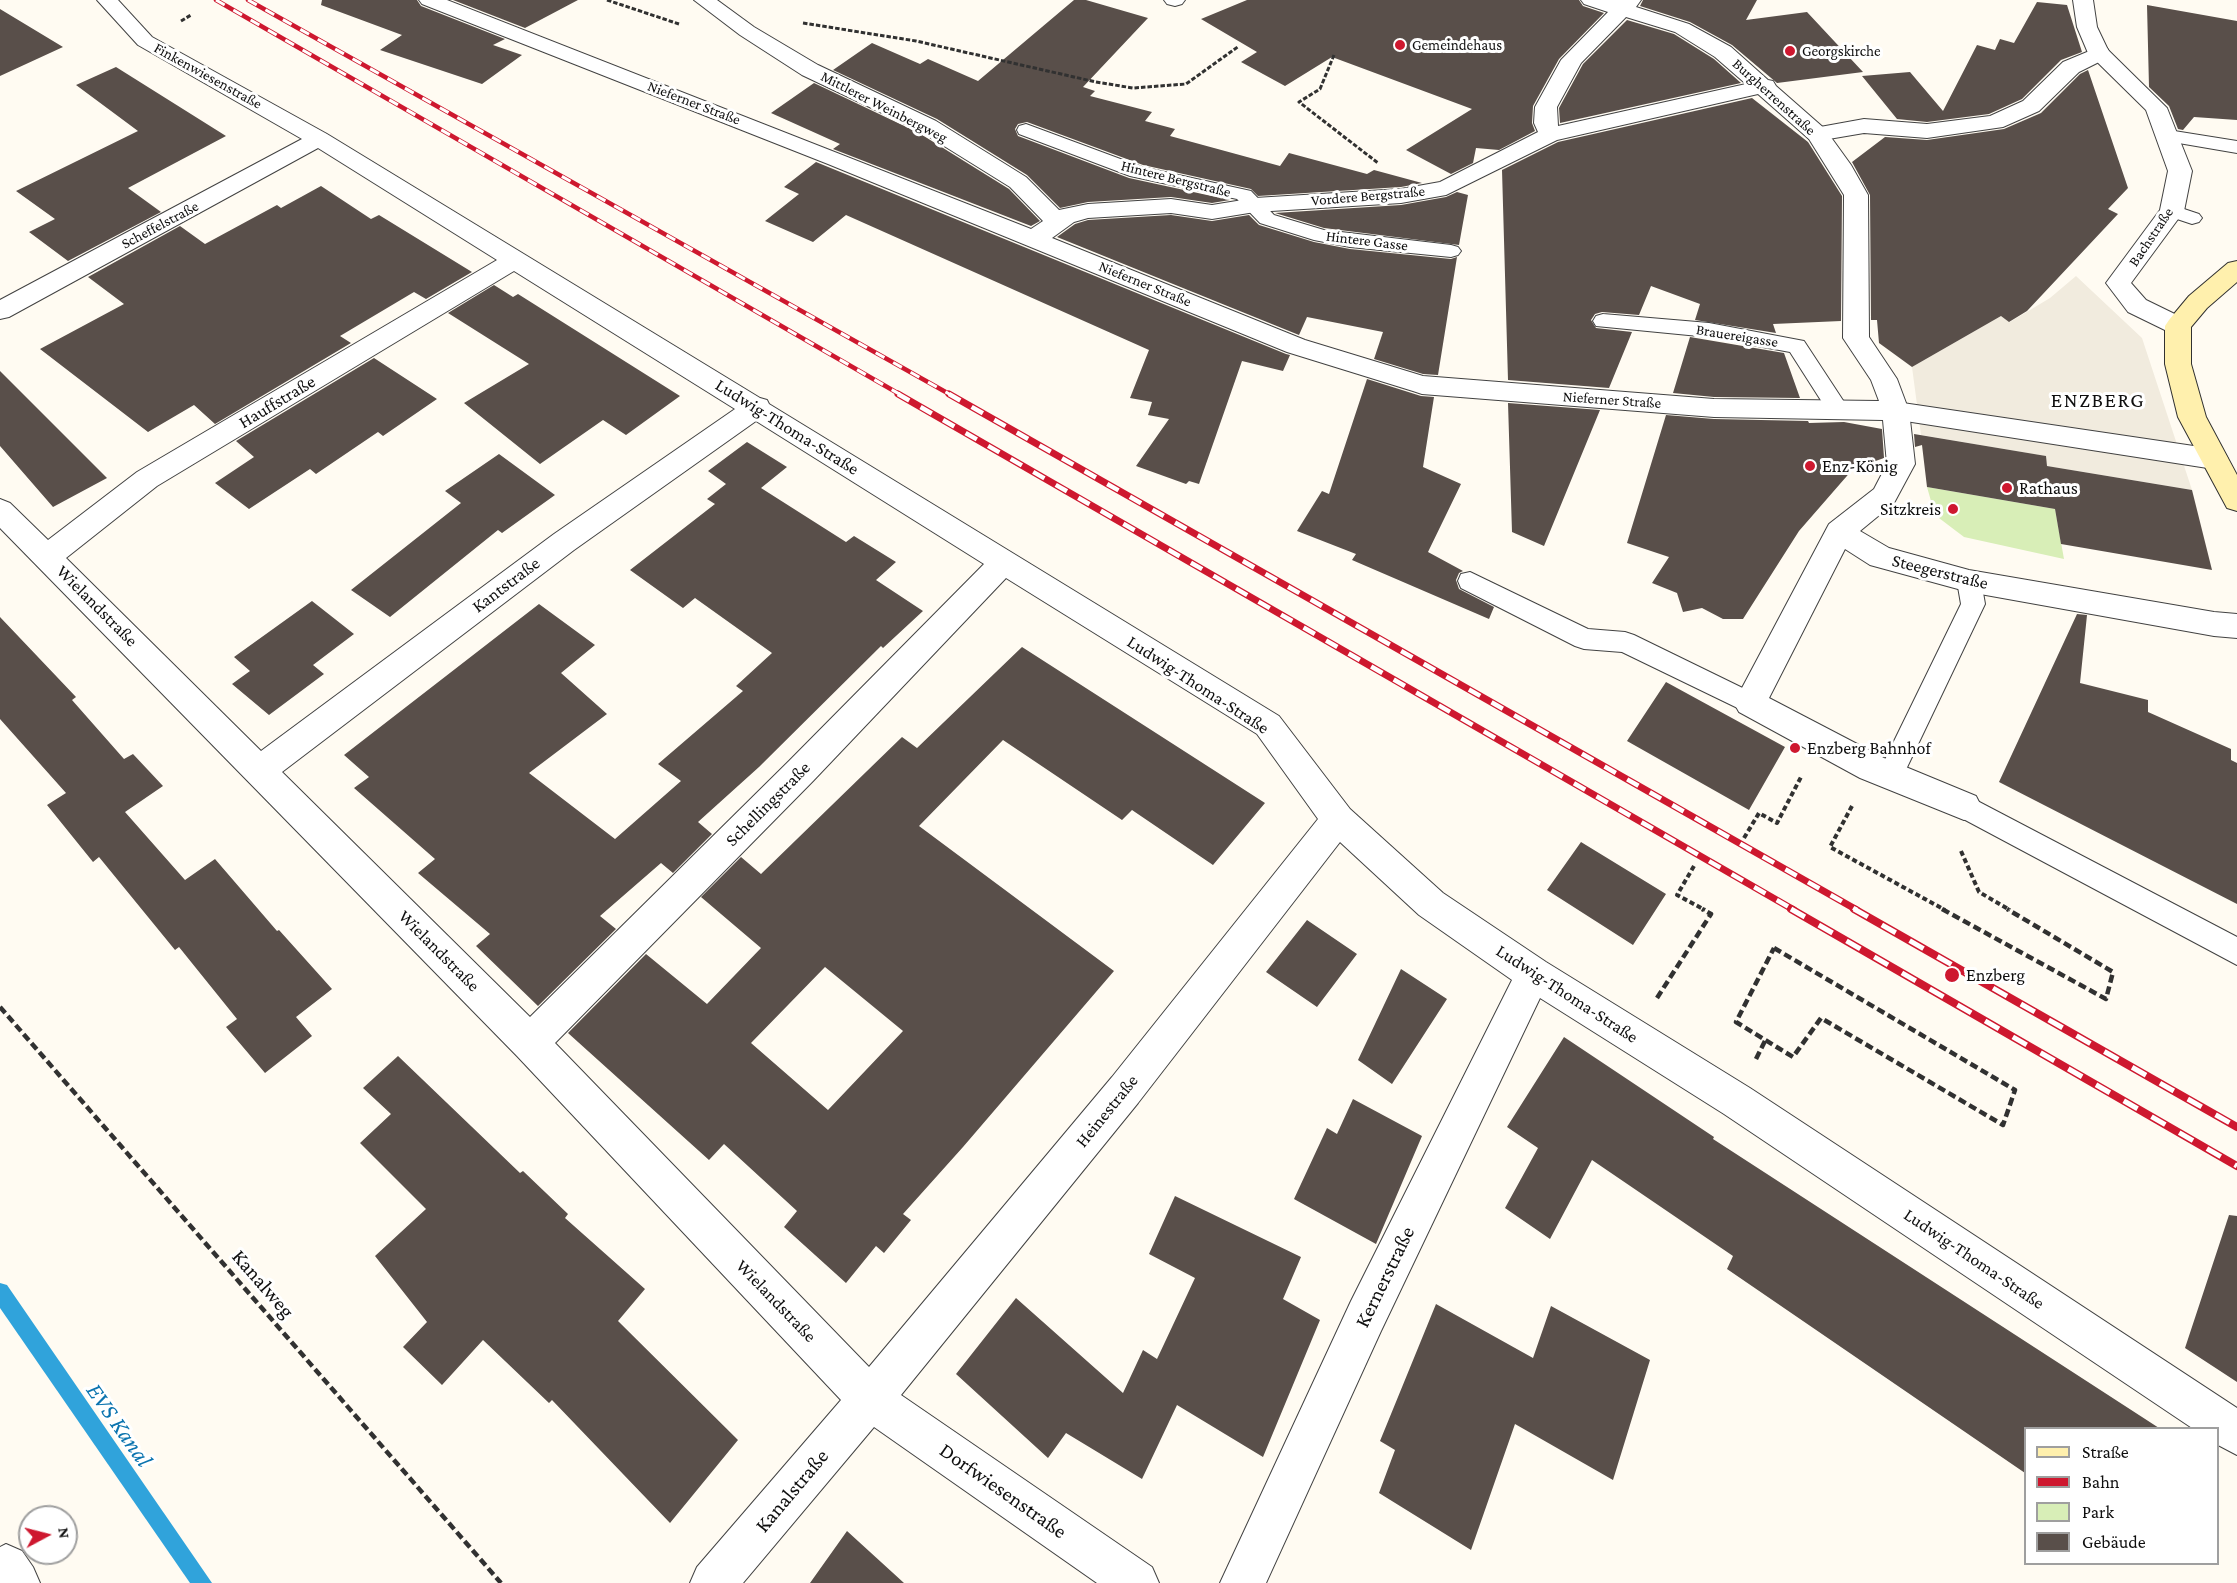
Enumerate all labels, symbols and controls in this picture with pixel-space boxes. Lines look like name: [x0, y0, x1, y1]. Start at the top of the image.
place label: Gemeindehaus: [1412, 36, 1502, 54]
marker: Gemeindehaus: [1393, 38, 1407, 52]
street label: Finkenwiesenstraße: [151, 39, 265, 113]
place label: Georgskirche: [1802, 42, 1881, 60]
marker: Georgskirche: [1783, 44, 1797, 58]
street label: Burgherrenstraße: [1729, 55, 1819, 139]
street label: Mittlerer Weinbergweg: [818, 67, 950, 147]
street label: Nieferner Straße: [645, 77, 743, 129]
street label: Hintere Bergstraße: [1119, 157, 1233, 201]
street label: Vordere Bergstraße: [1310, 182, 1426, 210]
street label: Scheffelstraße: [118, 197, 202, 253]
street label: Bachstraße: [2125, 204, 2177, 270]
street label: Hintere Gasse: [1325, 227, 1409, 255]
street label: Nieferner Straße: [1096, 257, 1194, 311]
street label: Brauereigasse: [1695, 321, 1779, 351]
street label: Hauffstraße: [235, 371, 319, 433]
street label: Ludwig-Thoma-Straße: [711, 374, 863, 480]
street label: Nieferner Straße: [1562, 388, 1662, 412]
district label: ENZBERG: [2051, 388, 2145, 414]
place label: Enz-König: [1822, 455, 1898, 477]
marker: Enz-König: [1803, 459, 1817, 473]
place label: Rathaus: [2019, 477, 2078, 499]
marker: Rathaus: [2000, 481, 2014, 495]
place label: Sitzkreis: [1880, 498, 1941, 520]
marker: Sitzkreis: [1946, 502, 1960, 516]
street label: Steegerstraße: [1890, 550, 1990, 594]
street label: Kantstraße: [468, 553, 544, 617]
street label: Wielandstraße: [52, 561, 142, 651]
street label: Ludwig-Thoma-Straße: [1123, 631, 1273, 739]
place label: Enzberg Bahnhof: [1807, 737, 1931, 759]
marker: Enzberg Bahnhof: [1788, 741, 1802, 755]
street label: Schellingstraße: [721, 757, 815, 851]
street label: Wielandstraße: [394, 906, 484, 996]
street label: Ludwig-Thoma-Straße: [1492, 940, 1642, 1048]
place label: Enzberg: [1966, 964, 2025, 986]
marker: Enzberg: [1943, 966, 1961, 984]
street label: Heinestraße: [1071, 1070, 1143, 1152]
street label: Ludwig-Thoma-Straße: [1900, 1204, 2048, 1314]
street label: Kernerstraße: [1350, 1222, 1420, 1332]
street label: Kanalweg: [226, 1245, 300, 1323]
street label: Wielandstraße: [731, 1255, 821, 1347]
water label: EVS Kanal: [80, 1377, 158, 1473]
legend: [2024, 1427, 2219, 1565]
street label: Dorfwiesenstraße: [934, 1438, 1072, 1544]
text: Straße: [2082, 1442, 2129, 1462]
street label: Kanalstraße: [750, 1444, 834, 1538]
text: Bahn: [2082, 1472, 2120, 1492]
text: Park: [2082, 1502, 2114, 1522]
north arrow: [18, 1505, 78, 1565]
text: N: [55, 1527, 73, 1539]
text: Gebäude: [2082, 1532, 2146, 1552]

